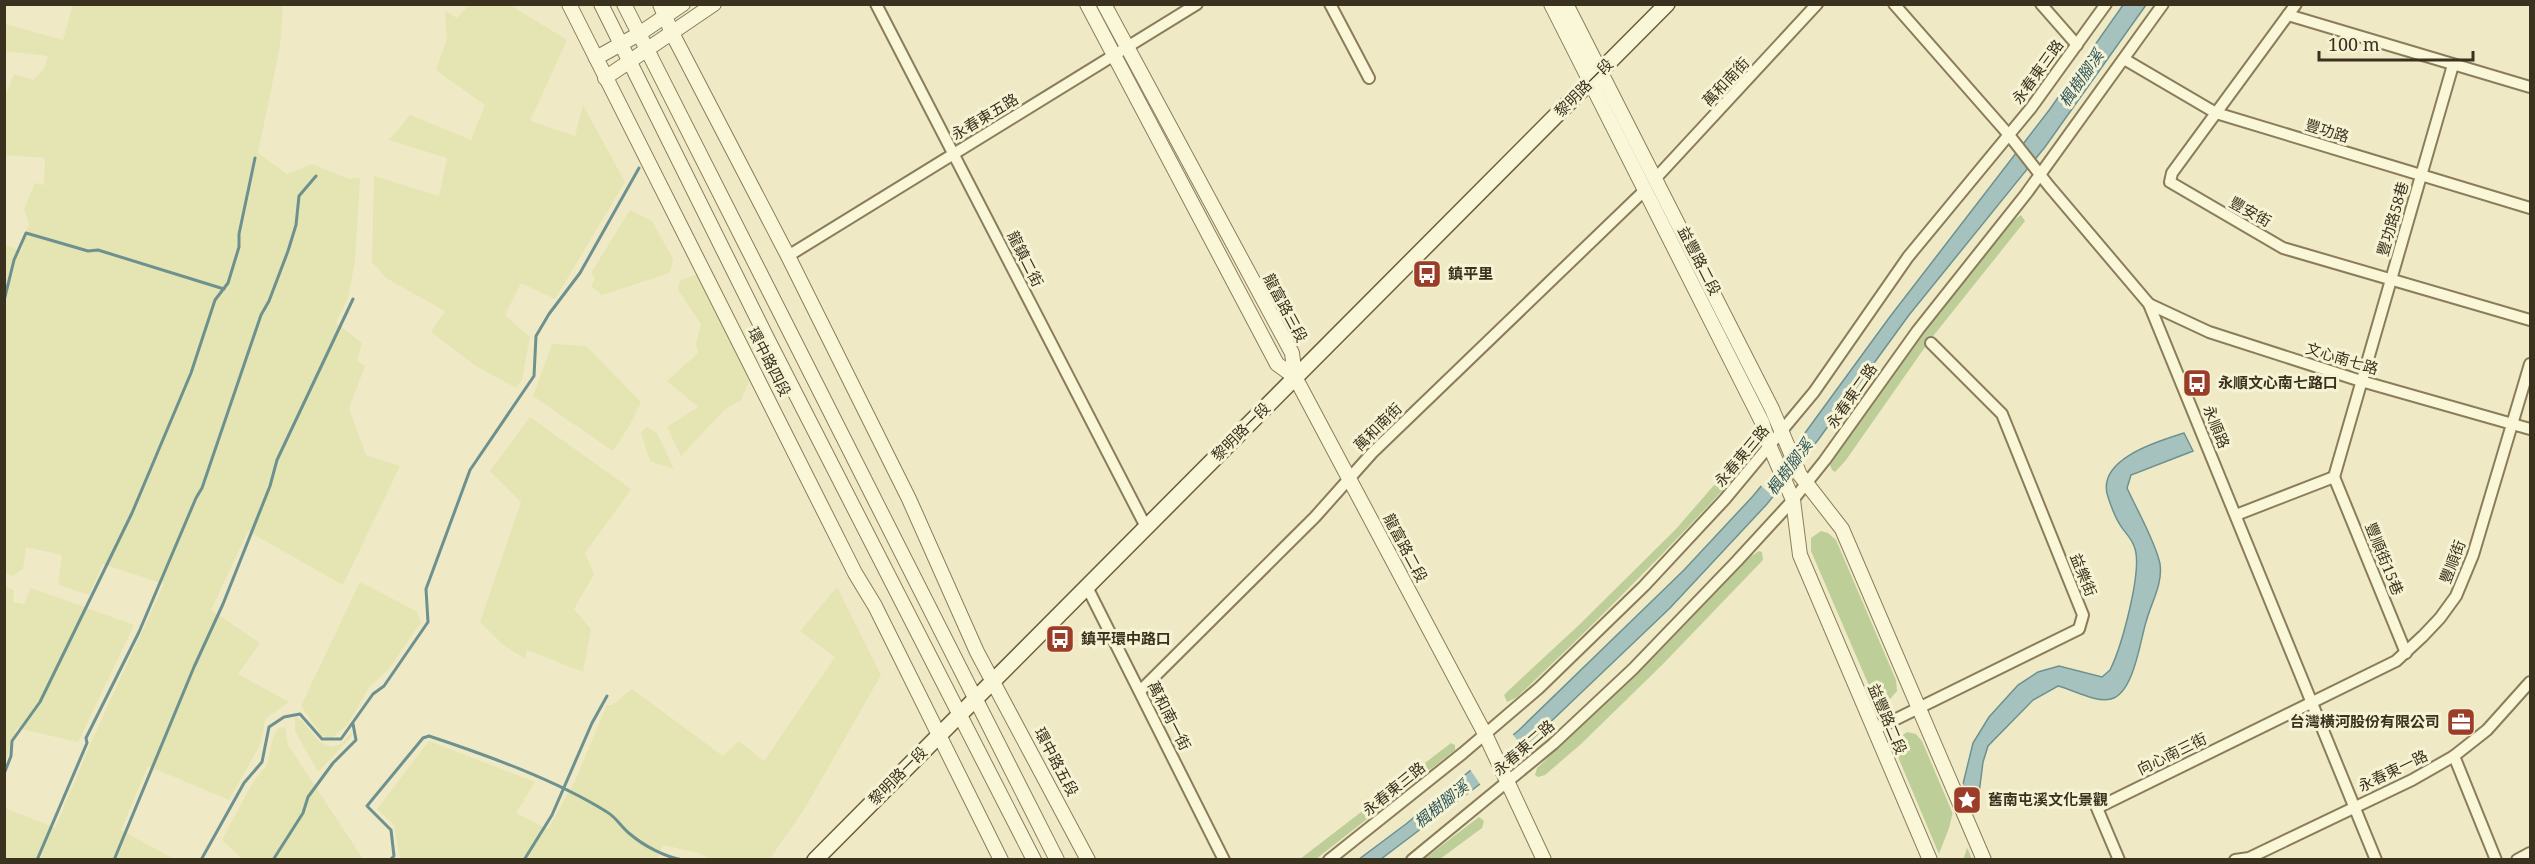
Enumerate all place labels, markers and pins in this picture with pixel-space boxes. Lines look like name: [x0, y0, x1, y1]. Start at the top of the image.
bus stop icon: 鎮平里: [1411, 258, 1443, 290]
place label: 鎮平里: [1448, 263, 1493, 283]
bus stop icon: 永順文心南七路口: [2181, 367, 2213, 399]
place label: 永順文心南七路口: [2218, 372, 2338, 392]
bus stop icon: 鎮平環中路口: [1044, 623, 1076, 655]
place label: 鎮平環中路口: [1081, 628, 1171, 648]
office icon: 台灣橫河股份有限公司: [2445, 706, 2477, 738]
place label: 台灣橫河股份有限公司: [2290, 711, 2440, 731]
place icon: 舊南屯溪文化景觀: [1951, 784, 1983, 816]
place label: 舊南屯溪文化景觀: [1988, 789, 2108, 809]

